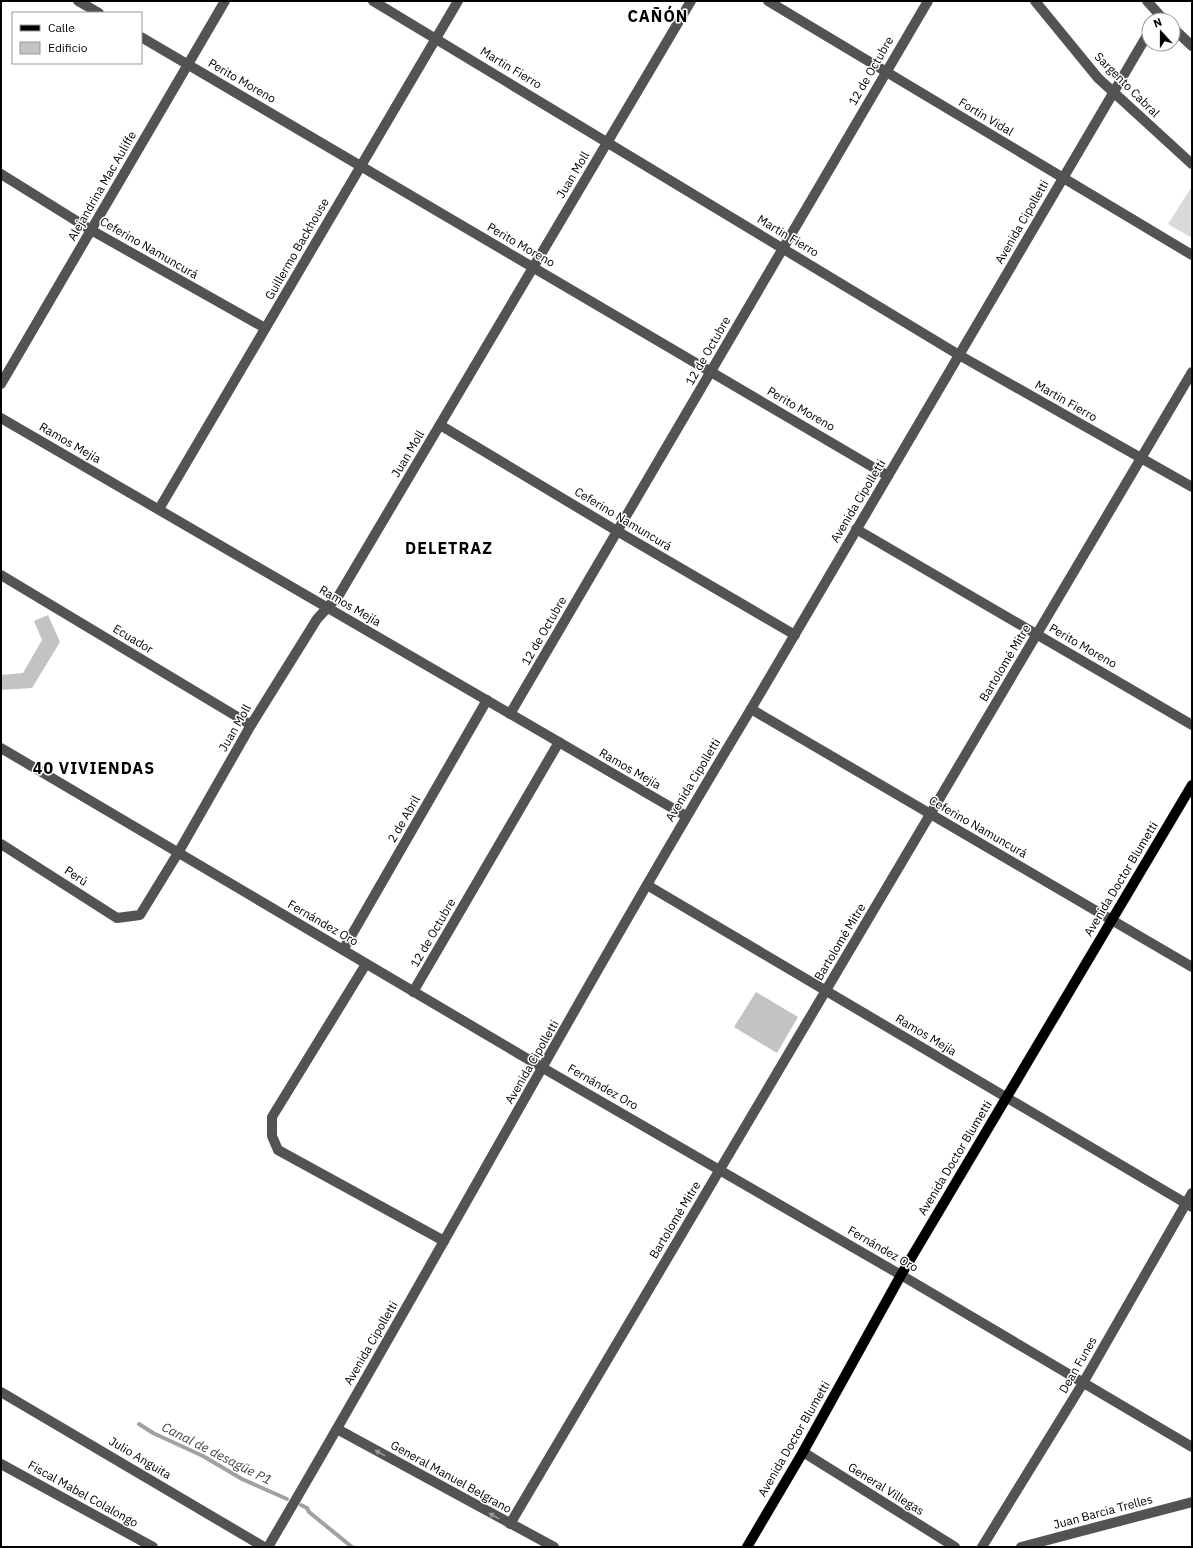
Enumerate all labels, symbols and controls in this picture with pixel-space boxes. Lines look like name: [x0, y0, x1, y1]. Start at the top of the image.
district label: CAÑÓN: [628, 5, 688, 26]
legend: [12, 12, 142, 64]
north arrow: [1141, 12, 1181, 52]
text: N: [1151, 15, 1164, 31]
text: Calle: [48, 20, 75, 35]
street label: 12 de Octubre: [845, 33, 897, 108]
text: Edificio: [48, 40, 88, 55]
street label: Martin Fierro: [478, 43, 545, 92]
street label: Sargento Cabral: [1092, 49, 1163, 120]
street label: Perito Moreno: [206, 55, 279, 106]
street label: Fortín Vidal: [956, 94, 1016, 139]
street label: Alejandrina Mac Auliffe: [64, 128, 139, 243]
street label: Juan Moll: [553, 149, 592, 201]
street label: Avenida Cipolletti: [991, 177, 1052, 266]
street label: Guillermo Backhouse: [261, 195, 332, 302]
street label: Martin Fierro: [755, 211, 822, 260]
street label: Ceferino Namuncurá: [97, 213, 202, 282]
street label: Perito Moreno: [485, 219, 558, 270]
street label: 12 de Octubre: [682, 313, 734, 388]
street label: Martin Fierro: [1033, 377, 1100, 425]
street label: Perito Moreno: [765, 383, 838, 434]
street label: Ramos Mejía: [37, 419, 104, 466]
street label: Juan Moll: [388, 428, 427, 480]
street label: Avenida Cipolletti: [827, 456, 888, 545]
street label: Ceferino Namuncurá: [572, 484, 675, 554]
district label: DELETRAZ: [405, 538, 493, 558]
street label: Ramos Mejía: [317, 582, 384, 629]
street label: 12 de Octubre: [518, 593, 570, 668]
street label: Perito Moreno: [1047, 620, 1120, 671]
street label: Ecuador: [110, 621, 157, 657]
street label: Bartolomé Mitre: [976, 621, 1034, 704]
street label: Juan Moll: [215, 702, 254, 754]
street label: Avenida Cipolletti: [662, 735, 723, 824]
street label: Ramos Mejía: [597, 745, 664, 792]
district label: 40 VIVIENDAS: [33, 758, 155, 778]
street label: Ceferino Namuncurá: [926, 792, 1031, 861]
street label: 2 de Abril: [384, 793, 423, 845]
street label: Avenida Doctor Blumetti: [1080, 819, 1161, 939]
street label: Perú: [62, 863, 91, 889]
street label: 12 de Octubre: [407, 895, 459, 970]
street label: Fernández Oro: [285, 896, 361, 949]
street label: Bartolomé Mitre: [811, 900, 869, 983]
street label: Ramos Mejía: [893, 1010, 960, 1059]
street label: Avenida Cipolletti: [501, 1017, 562, 1106]
street label: Fernández Oro: [565, 1060, 641, 1113]
street label: Avenida Doctor Blumetti: [914, 1098, 995, 1218]
street label: Bartolomé Mitre: [646, 1178, 704, 1261]
street label: Fernández Oro: [845, 1222, 921, 1275]
street label: Avenida Cipolletti: [340, 1298, 401, 1387]
street label: Dean Funes: [1055, 1334, 1100, 1396]
street label: Avenida Doctor Blumetti: [754, 1378, 833, 1499]
water label: Canal de desagüe P1: [159, 1418, 275, 1488]
street label: Julio Anguita: [106, 1433, 175, 1482]
street label: General Manuel Belgrano: [388, 1437, 515, 1516]
one-way arrow: [375, 1450, 386, 1457]
street label: Fiscal Mabel Colalongo: [26, 1457, 141, 1530]
street label: General Villegas: [845, 1459, 927, 1518]
street label: Juan Barcia Trelles: [1052, 1491, 1154, 1532]
one-way arrow: [489, 1512, 500, 1519]

